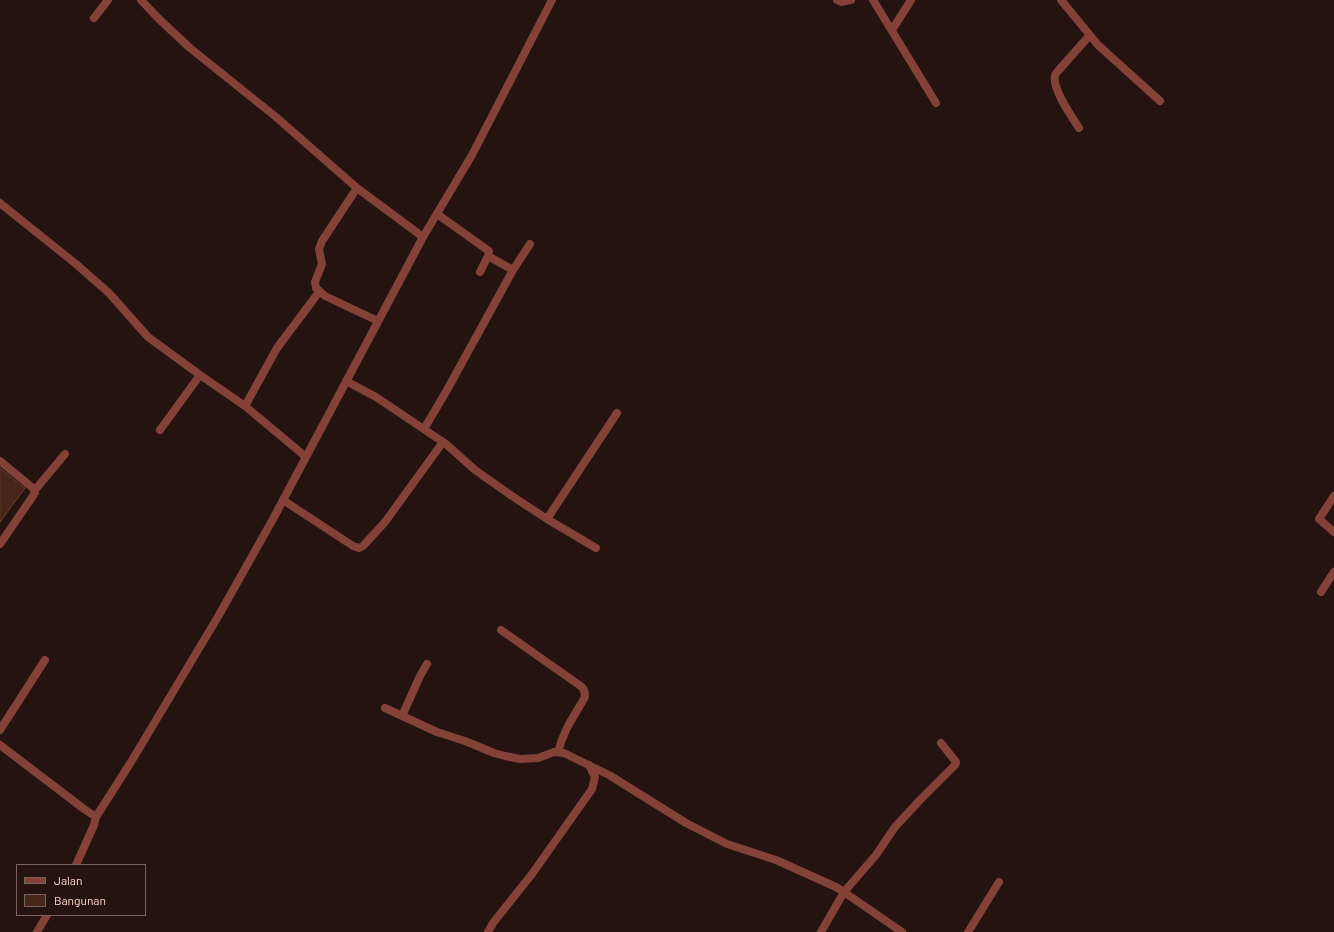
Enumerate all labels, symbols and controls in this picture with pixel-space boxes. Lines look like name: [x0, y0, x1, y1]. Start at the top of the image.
legend: [16, 864, 146, 916]
text: Jalan: [54, 873, 82, 887]
text: Bangunan: [54, 893, 106, 907]

